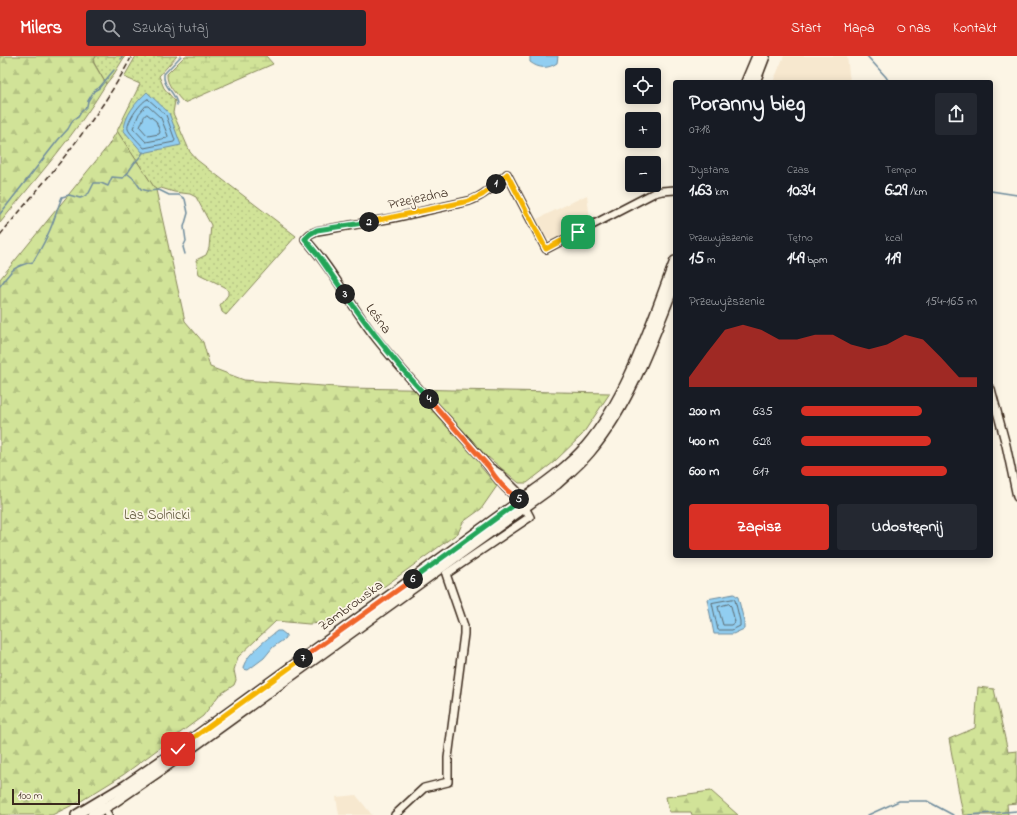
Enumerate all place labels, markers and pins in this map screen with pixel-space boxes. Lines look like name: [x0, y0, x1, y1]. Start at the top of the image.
pin: 1: [486, 174, 506, 194]
pin: 2: [359, 212, 379, 232]
pin: [561, 215, 595, 249]
pin: 3: [335, 284, 355, 304]
pin: 4: [419, 389, 439, 409]
pin: 5: [509, 489, 529, 509]
pin: 6: [403, 569, 423, 589]
pin: 7: [293, 648, 313, 668]
pin: [161, 732, 195, 766]

